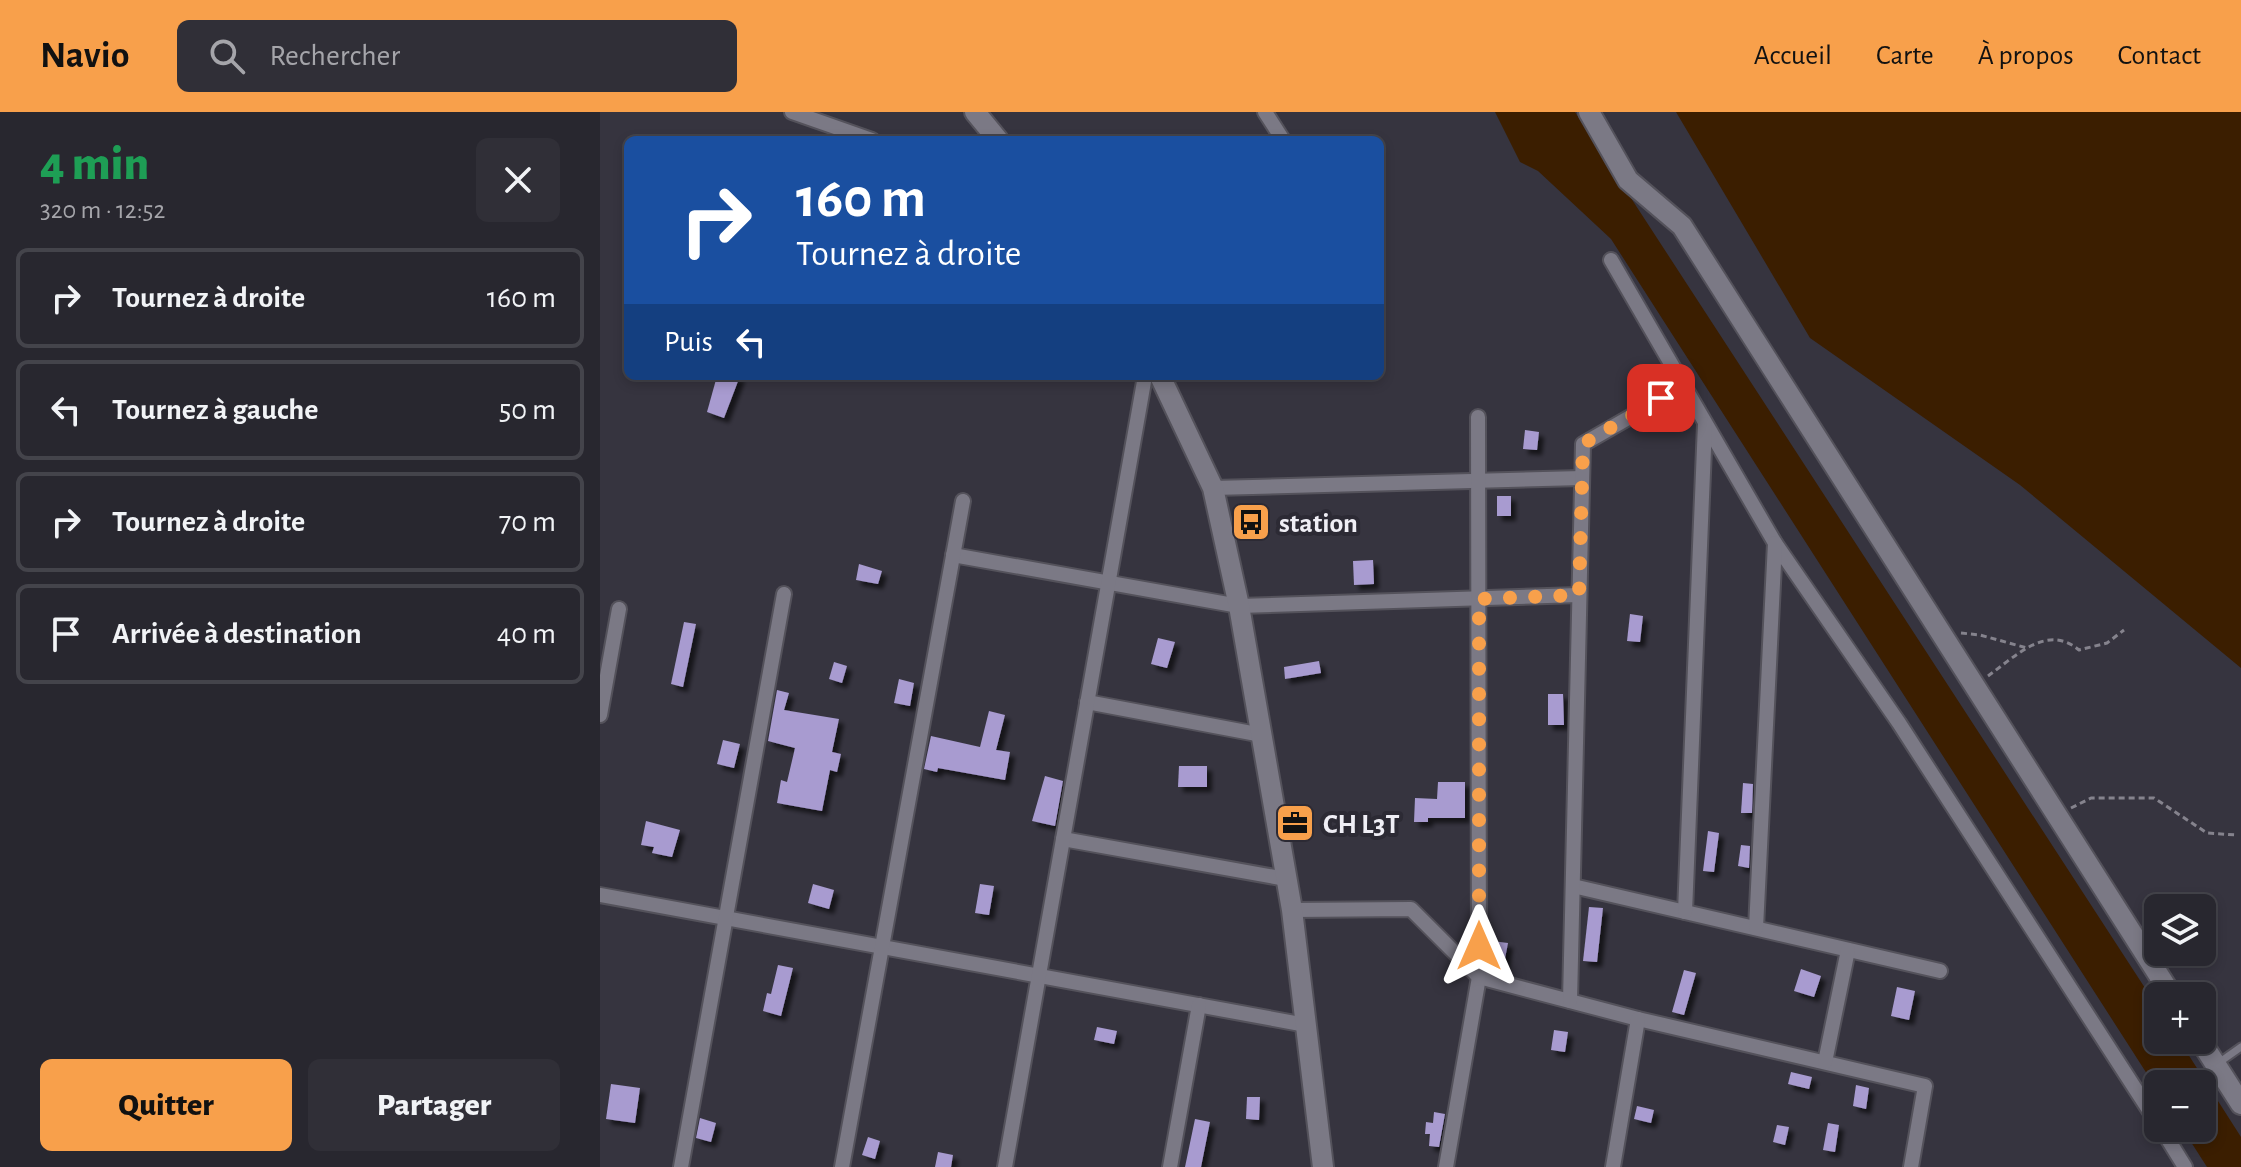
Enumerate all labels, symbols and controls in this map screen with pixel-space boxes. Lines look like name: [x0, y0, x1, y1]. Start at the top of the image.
search box: [177, 20, 737, 92]
icon: search: [205, 34, 249, 78]
text: Navio: [40, 37, 129, 75]
text: Rechercher: [269, 41, 400, 71]
text: Accueil: [1754, 42, 1832, 70]
text: Carte: [1876, 42, 1934, 70]
text: À propos: [1978, 42, 2074, 70]
text: Contact: [2118, 42, 2201, 70]
button: close: [476, 138, 560, 222]
text: 4 min: [40, 141, 149, 189]
icon: right: [664, 168, 768, 272]
text: 160 m: [796, 171, 926, 227]
text: 320 m · 12:52: [40, 197, 165, 223]
text: Tournez à droite: [796, 236, 1021, 272]
icon: right: [44, 276, 88, 320]
text: Tournez à droite: [112, 283, 305, 313]
text: 160 m: [487, 283, 556, 313]
icon: left: [729, 320, 773, 364]
text: Puis: [664, 327, 713, 357]
pin: [1627, 364, 1695, 432]
icon: arrive: [1639, 376, 1683, 420]
icon: left: [44, 388, 88, 432]
text: Tournez à gauche: [112, 395, 319, 425]
text: 50 m: [499, 395, 556, 425]
icon: right: [44, 500, 88, 544]
bus stop icon: station: [1230, 501, 1272, 543]
text: Tournez à droite: [112, 507, 305, 537]
text: 70 m: [499, 507, 556, 537]
place label: station: [1279, 510, 1358, 538]
icon: arrive: [44, 612, 88, 656]
text: Arrivée à destination: [112, 619, 362, 649]
text: 40 m: [497, 619, 556, 649]
office icon: CH L3T: [1274, 802, 1316, 844]
place label: CH L3T: [1323, 811, 1399, 839]
map controls: [2144, 894, 2216, 1142]
button: layers: [2144, 894, 2216, 966]
position arrow: [1437, 904, 1521, 988]
button: +: [2144, 982, 2216, 1054]
button: Quitter: [40, 1059, 292, 1151]
button: Partager: [308, 1059, 560, 1151]
button: −: [2144, 1070, 2216, 1142]

